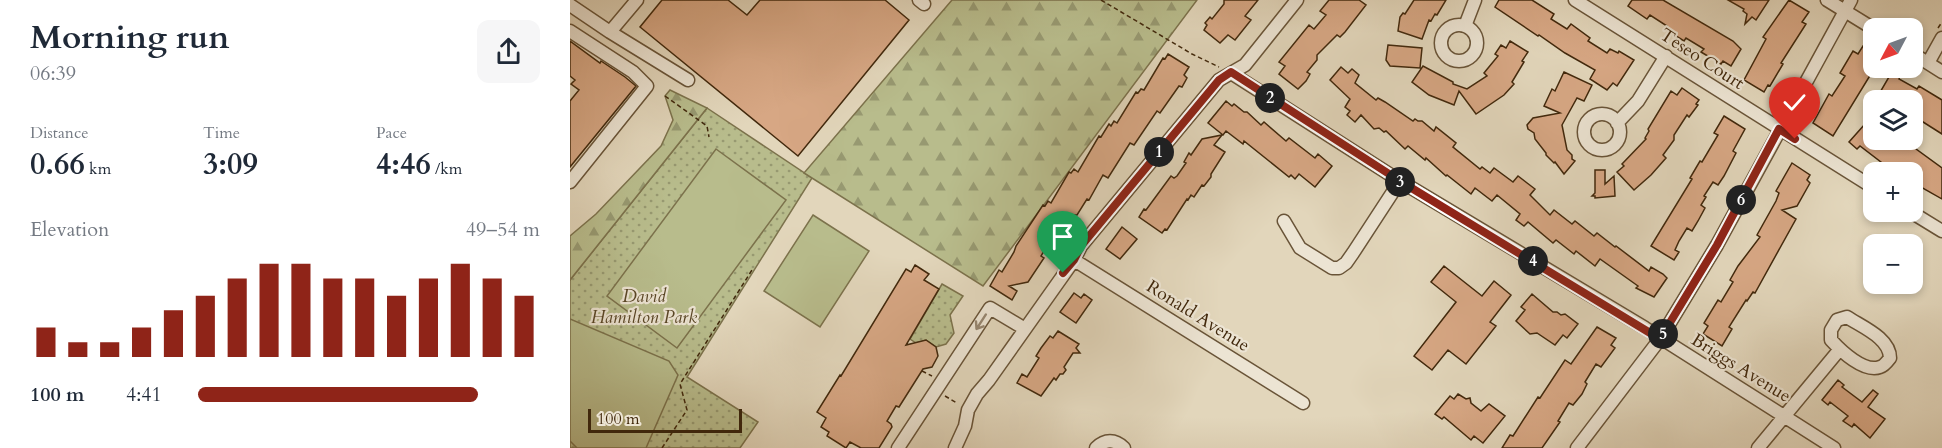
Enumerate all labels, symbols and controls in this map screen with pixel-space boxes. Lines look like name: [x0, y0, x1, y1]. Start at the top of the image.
text: Morning run: [30, 15, 230, 60]
north arrow: [1863, 18, 1923, 78]
map controls: [1863, 18, 1923, 294]
button: share: [477, 20, 540, 83]
street label: Teseo Court: [1655, 22, 1749, 96]
text: 06:39: [30, 60, 76, 87]
pin: [1769, 77, 1820, 139]
pin: 2: [1255, 83, 1285, 113]
icon: check: [1778, 86, 1811, 119]
text: 2: [1266, 87, 1274, 109]
button: layers: [1863, 90, 1923, 150]
text: Distance: [30, 122, 88, 144]
text: Time: [203, 122, 240, 144]
text: Pace: [376, 122, 407, 144]
pin: 1: [1144, 137, 1174, 167]
text: 1: [1155, 141, 1163, 163]
text: 0.66: [30, 144, 85, 185]
text: 3:09: [203, 144, 258, 185]
text: 4:46: [376, 144, 431, 185]
text: km: [85, 158, 111, 180]
text: /km: [431, 158, 462, 180]
button: +: [1863, 162, 1923, 222]
pin: 3: [1385, 167, 1415, 197]
text: 3: [1396, 171, 1404, 193]
pin: 6: [1726, 185, 1756, 215]
text: 6: [1737, 189, 1745, 211]
pin: [1037, 211, 1088, 273]
text: Elevation: [30, 216, 109, 243]
text: 49–54 m: [466, 216, 540, 243]
icon: arrive: [1046, 220, 1079, 253]
button: −: [1863, 234, 1923, 294]
pin: 4: [1518, 246, 1548, 276]
text: 4: [1529, 250, 1537, 272]
street label: Ronald Avenue: [1142, 274, 1254, 358]
park label: David Hamilton Park: [591, 284, 697, 330]
one-way arrow: [974, 313, 986, 330]
pin: 5: [1648, 319, 1678, 349]
text: 5: [1659, 323, 1667, 345]
street label: Briggs Avenue: [1686, 327, 1796, 409]
text: 100 m: [30, 381, 85, 408]
text: 4:41: [126, 381, 162, 408]
scale bar: [588, 406, 742, 434]
text: 100 m: [597, 408, 639, 430]

